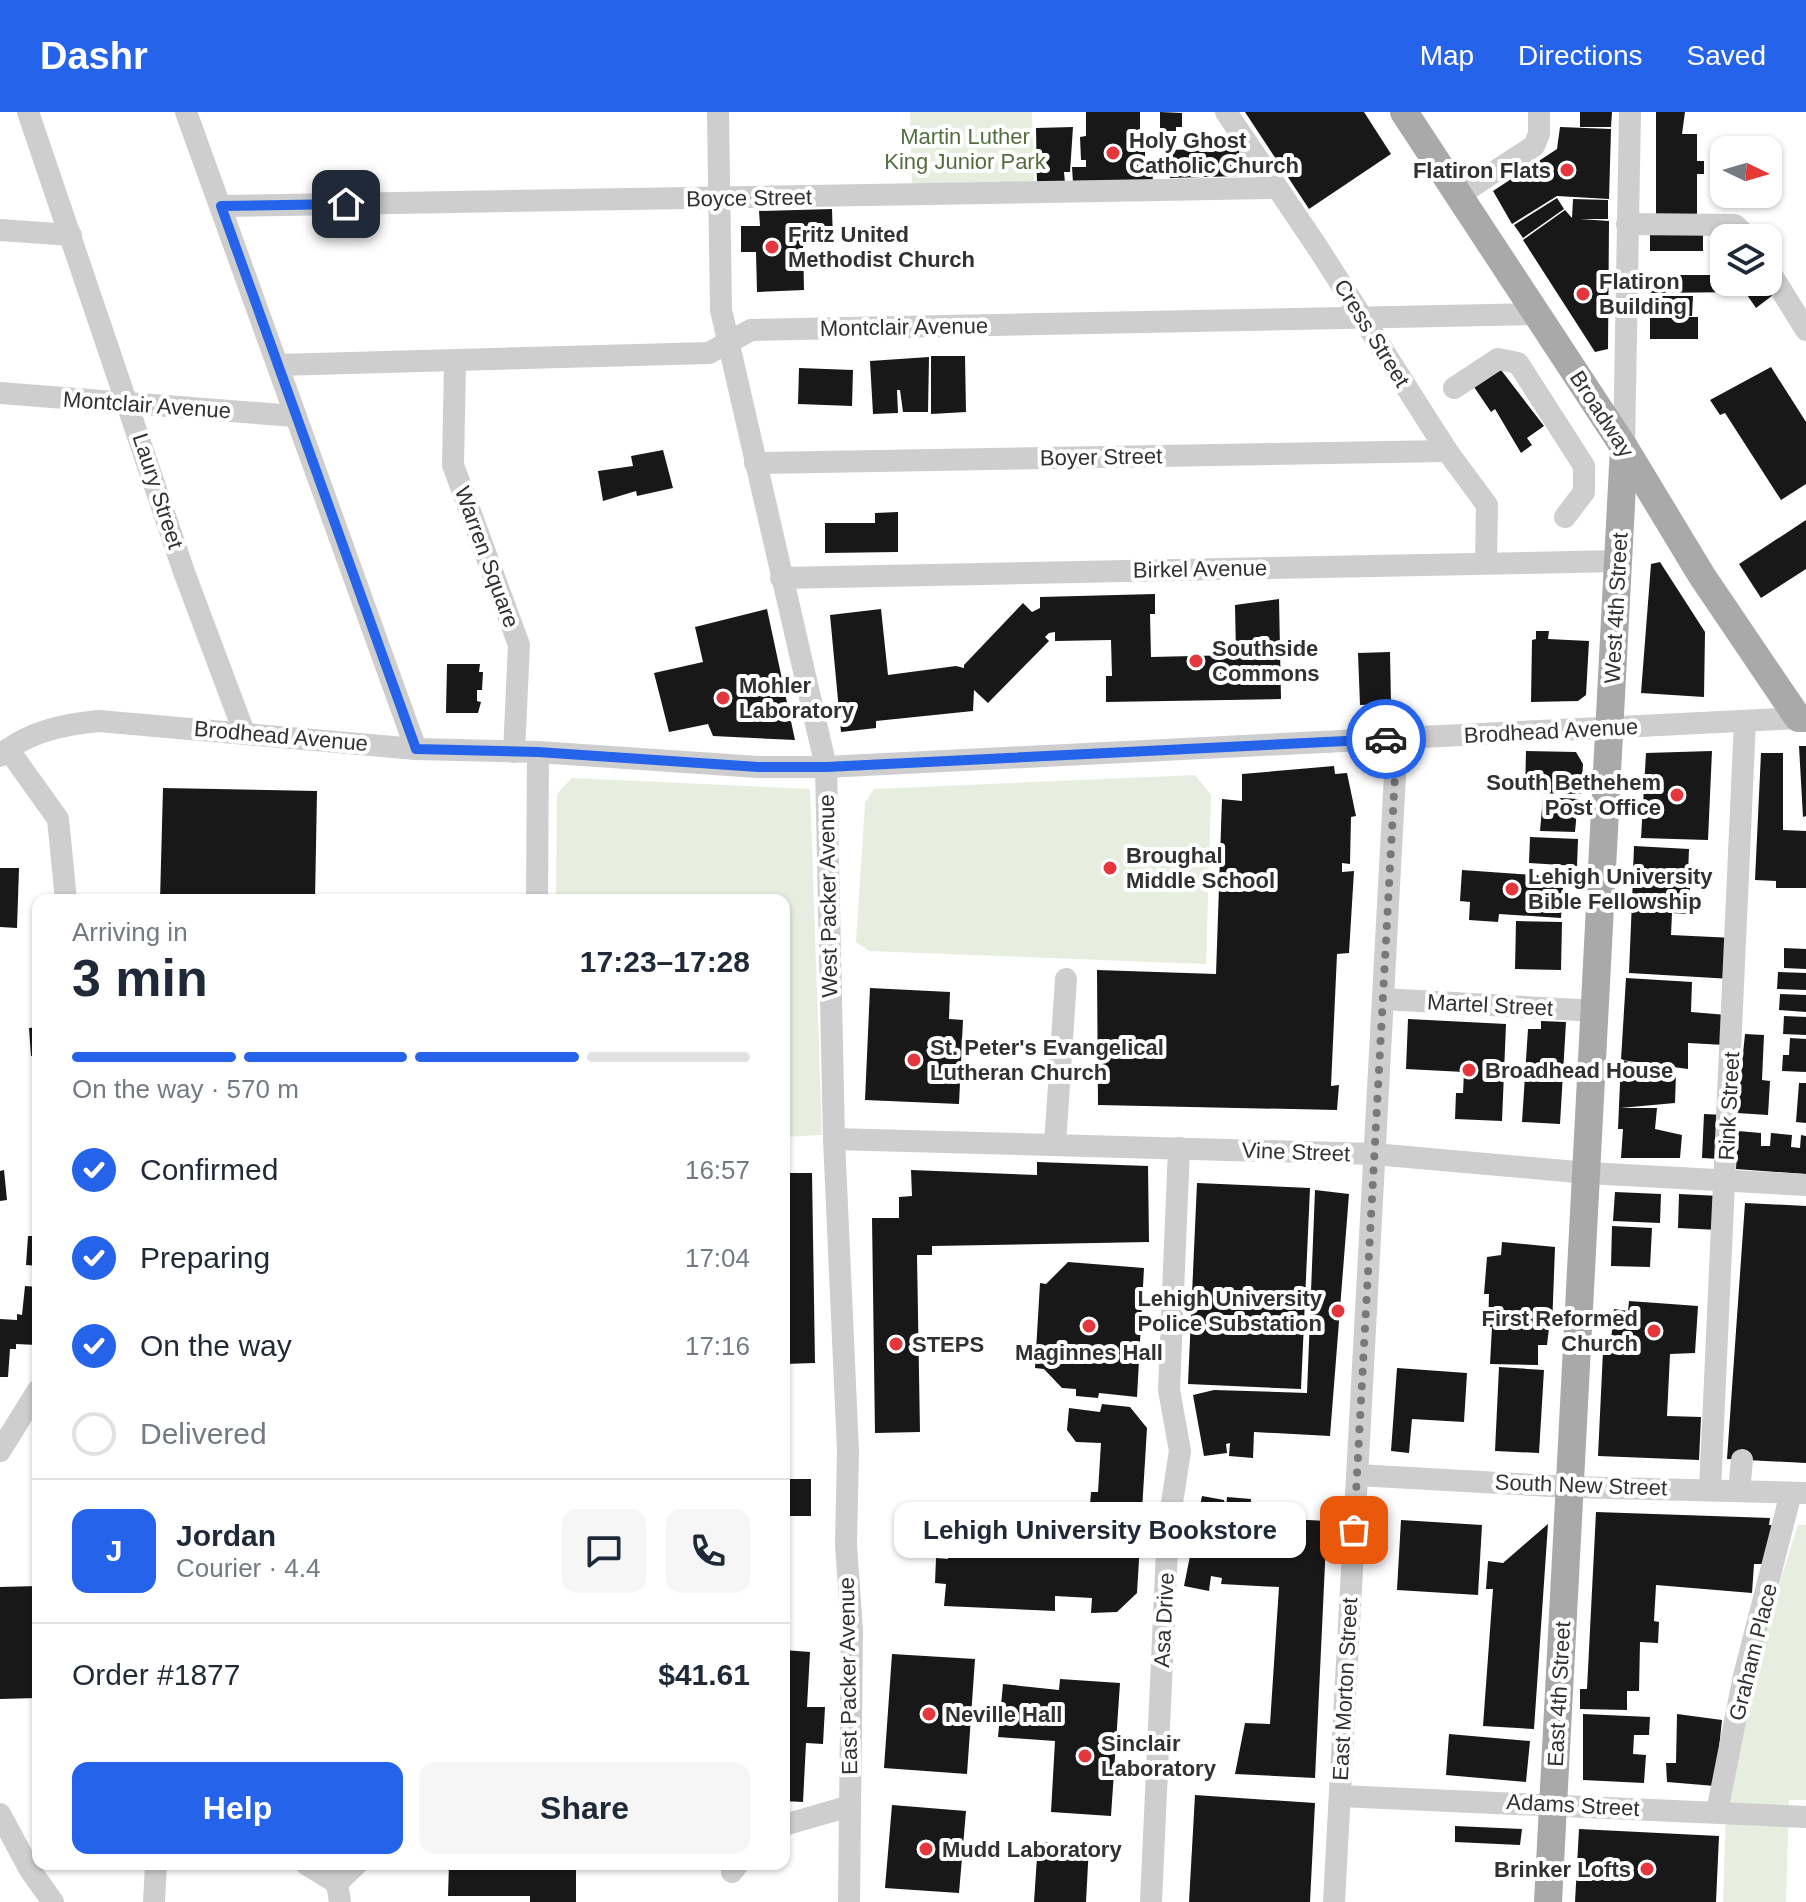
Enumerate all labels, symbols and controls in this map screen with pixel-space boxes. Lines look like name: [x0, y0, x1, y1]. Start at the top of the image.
text: Dashr: [40, 35, 148, 77]
text: Map: [1420, 40, 1474, 71]
text: Directions: [1518, 40, 1643, 71]
text: Saved: [1687, 40, 1766, 71]
park label: Martin Luther King Junior Park: [884, 124, 1047, 174]
place label: Holy Ghost Catholic Church: [1129, 128, 1299, 178]
north arrow: [1710, 136, 1782, 208]
map controls: [1710, 136, 1782, 296]
marker: Holy Ghost Catholic Church: [1104, 144, 1122, 162]
place label: Flatiron Flats: [1413, 158, 1551, 183]
marker: Flatiron Flats: [1558, 161, 1576, 179]
pin: [312, 170, 380, 238]
icon: home: [324, 182, 368, 226]
street label: Boyce Street: [686, 184, 812, 212]
place label: Fritz United Methodist Church: [788, 222, 975, 272]
button: layers: [1710, 224, 1782, 296]
marker: Fritz United Methodist Church: [763, 238, 781, 256]
place label: Flatiron Building: [1599, 269, 1687, 319]
street label: Cress Street: [1329, 275, 1415, 391]
marker: Flatiron Building: [1574, 285, 1592, 303]
street label: Montclair Avenue: [820, 313, 988, 341]
street label: Broadway: [1565, 366, 1639, 462]
street label: Montclair Avenue: [62, 387, 232, 423]
street label: Laury Street: [128, 430, 188, 552]
street label: Boyer Street: [1040, 443, 1162, 471]
street label: Warren Square: [450, 483, 524, 631]
street label: West 4th Street: [1600, 532, 1632, 684]
street label: Birkel Avenue: [1133, 555, 1267, 583]
place label: Southside Commons: [1212, 636, 1320, 686]
marker: Southside Commons: [1187, 652, 1205, 670]
place label: Mohler Laboratory: [739, 673, 855, 723]
marker: Mohler Laboratory: [714, 689, 732, 707]
courier: [1346, 699, 1426, 779]
street label: Brodhead Avenue: [1463, 714, 1639, 748]
street label: Brodhead Avenue: [193, 716, 369, 756]
icon: car: [1364, 717, 1408, 761]
place label: South Bethehem Post Office: [1486, 770, 1661, 820]
marker: South Bethehem Post Office: [1668, 786, 1686, 804]
street label: West Packer Avenue: [814, 794, 842, 998]
place label: Broughal Middle School: [1126, 843, 1275, 893]
marker: Broughal Middle School: [1101, 859, 1119, 877]
place label: Lehigh University Bible Fellowship: [1528, 864, 1713, 914]
marker: Lehigh University Bible Fellowship: [1503, 880, 1521, 898]
text: Arriving in: [72, 917, 188, 947]
text: 17:23–17:28: [580, 945, 750, 978]
text: 3 min: [72, 949, 208, 1007]
street label: Martel Street: [1426, 989, 1554, 1021]
place label: St. Peter's Evangelical Lutheran Church: [930, 1035, 1164, 1085]
marker: St. Peter's Evangelical Lutheran Church: [905, 1051, 923, 1069]
street label: Rink Street: [1714, 1051, 1744, 1161]
place label: Broadhead House: [1485, 1058, 1673, 1083]
marker: Broadhead House: [1460, 1061, 1478, 1079]
text: On the way · 570 m: [72, 1074, 299, 1104]
street label: Vine Street: [1241, 1138, 1351, 1166]
icon: check: [72, 1148, 116, 1192]
text: Confirmed: [140, 1153, 278, 1186]
text: 16:57: [685, 1155, 750, 1185]
icon: check: [72, 1236, 116, 1280]
text: Preparing: [140, 1241, 270, 1274]
text: 17:04: [685, 1243, 750, 1273]
place label: Lehigh University Police Substation: [1137, 1286, 1323, 1336]
marker: Lehigh University Police Substation: [1329, 1302, 1347, 1320]
place label: First Reformed Church: [1482, 1306, 1638, 1356]
marker: Maginnes Hall: [1080, 1317, 1098, 1335]
marker: First Reformed Church: [1645, 1322, 1663, 1340]
icon: check: [72, 1324, 116, 1368]
text: On the way: [140, 1329, 292, 1362]
text: 17:16: [685, 1331, 750, 1361]
place label: STEPS: [912, 1332, 984, 1357]
marker: STEPS: [887, 1335, 905, 1353]
place label: Maginnes Hall: [1015, 1340, 1163, 1365]
text: Delivered: [140, 1417, 267, 1450]
street label: South New Street: [1494, 1469, 1668, 1501]
pin: [1320, 1496, 1388, 1564]
callout: Lehigh University Bookstore: [894, 1502, 1306, 1558]
icon: bag: [1332, 1508, 1376, 1552]
button: chat: [562, 1509, 646, 1593]
button: phone: [666, 1509, 750, 1593]
text: Lehigh University Bookstore: [923, 1515, 1277, 1545]
text: Jordan: [176, 1519, 276, 1552]
text: J: [106, 1534, 122, 1567]
text: Courier · 4.4: [176, 1553, 321, 1583]
street label: Asa Drive: [1149, 1572, 1179, 1668]
street label: East Packer Avenue: [834, 1577, 862, 1775]
street label: Graham Place: [1724, 1581, 1782, 1723]
street label: East Morton Street: [1328, 1597, 1362, 1781]
street label: East 4th Street: [1543, 1621, 1575, 1767]
text: Order #1877: [72, 1658, 240, 1691]
text: $41.61: [658, 1658, 750, 1691]
place label: Neville Hall: [945, 1702, 1062, 1727]
marker: Neville Hall: [920, 1705, 938, 1723]
place label: Sinclair Laboratory: [1101, 1731, 1217, 1781]
marker: Sinclair Laboratory: [1076, 1747, 1094, 1765]
button: Help: [72, 1762, 403, 1854]
button: Share: [419, 1762, 750, 1854]
street label: Adams Street: [1506, 1789, 1640, 1821]
place label: Mudd Laboratory: [942, 1837, 1122, 1862]
marker: Mudd Laboratory: [917, 1840, 935, 1858]
place label: Brinker Lofts: [1494, 1857, 1631, 1882]
marker: Brinker Lofts: [1638, 1860, 1656, 1878]

